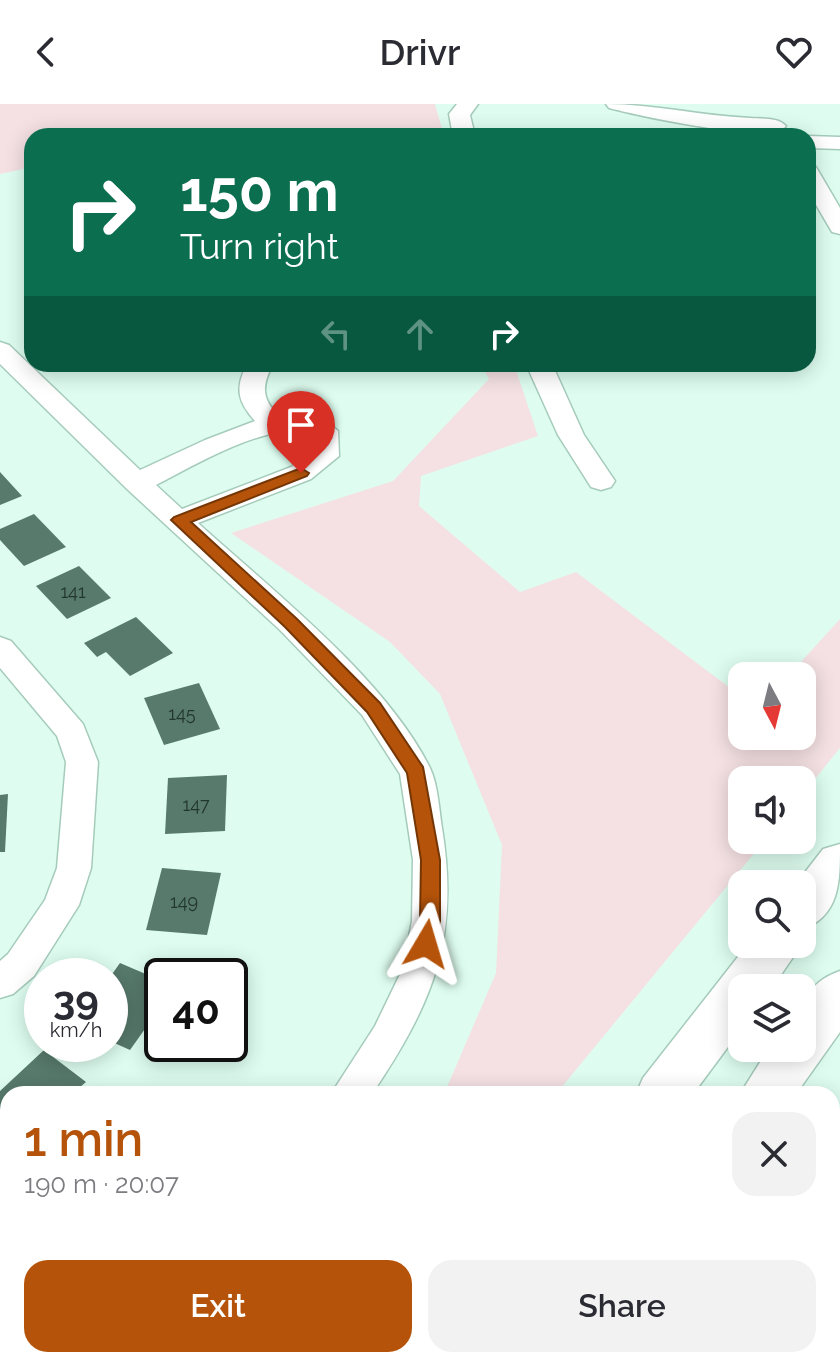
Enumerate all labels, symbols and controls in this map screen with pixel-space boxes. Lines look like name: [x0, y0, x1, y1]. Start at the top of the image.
icon: back: [24, 30, 68, 74]
icon: heart: [772, 30, 816, 74]
text: Drivr: [380, 31, 460, 73]
text: 150 m: [180, 158, 339, 224]
icon: right: [48, 160, 152, 264]
text: Turn right: [180, 225, 339, 267]
icon: left: [314, 312, 358, 356]
icon: ahead: [398, 312, 442, 356]
icon: right: [482, 312, 526, 356]
pin: [267, 391, 335, 473]
icon: arrive: [279, 403, 323, 447]
house number: 141: [60, 581, 86, 602]
north arrow: [728, 662, 816, 750]
map controls: [728, 662, 816, 1062]
house number: 145: [168, 703, 196, 724]
button: sound: [728, 766, 816, 854]
house number: 147: [182, 794, 210, 815]
button: search: [728, 870, 816, 958]
house number: 149: [170, 891, 198, 912]
position arrow: [384, 902, 468, 986]
speed limit sign: 40: [144, 958, 248, 1062]
button: layers: [728, 974, 816, 1062]
text: 39: [53, 976, 99, 1023]
text: km/h: [50, 1018, 102, 1042]
text: 1 min: [24, 1111, 143, 1167]
button: close: [732, 1112, 816, 1196]
text: 190 m · 20:07: [24, 1169, 179, 1199]
button: Exit: [24, 1260, 412, 1352]
button: Share: [428, 1260, 816, 1352]

